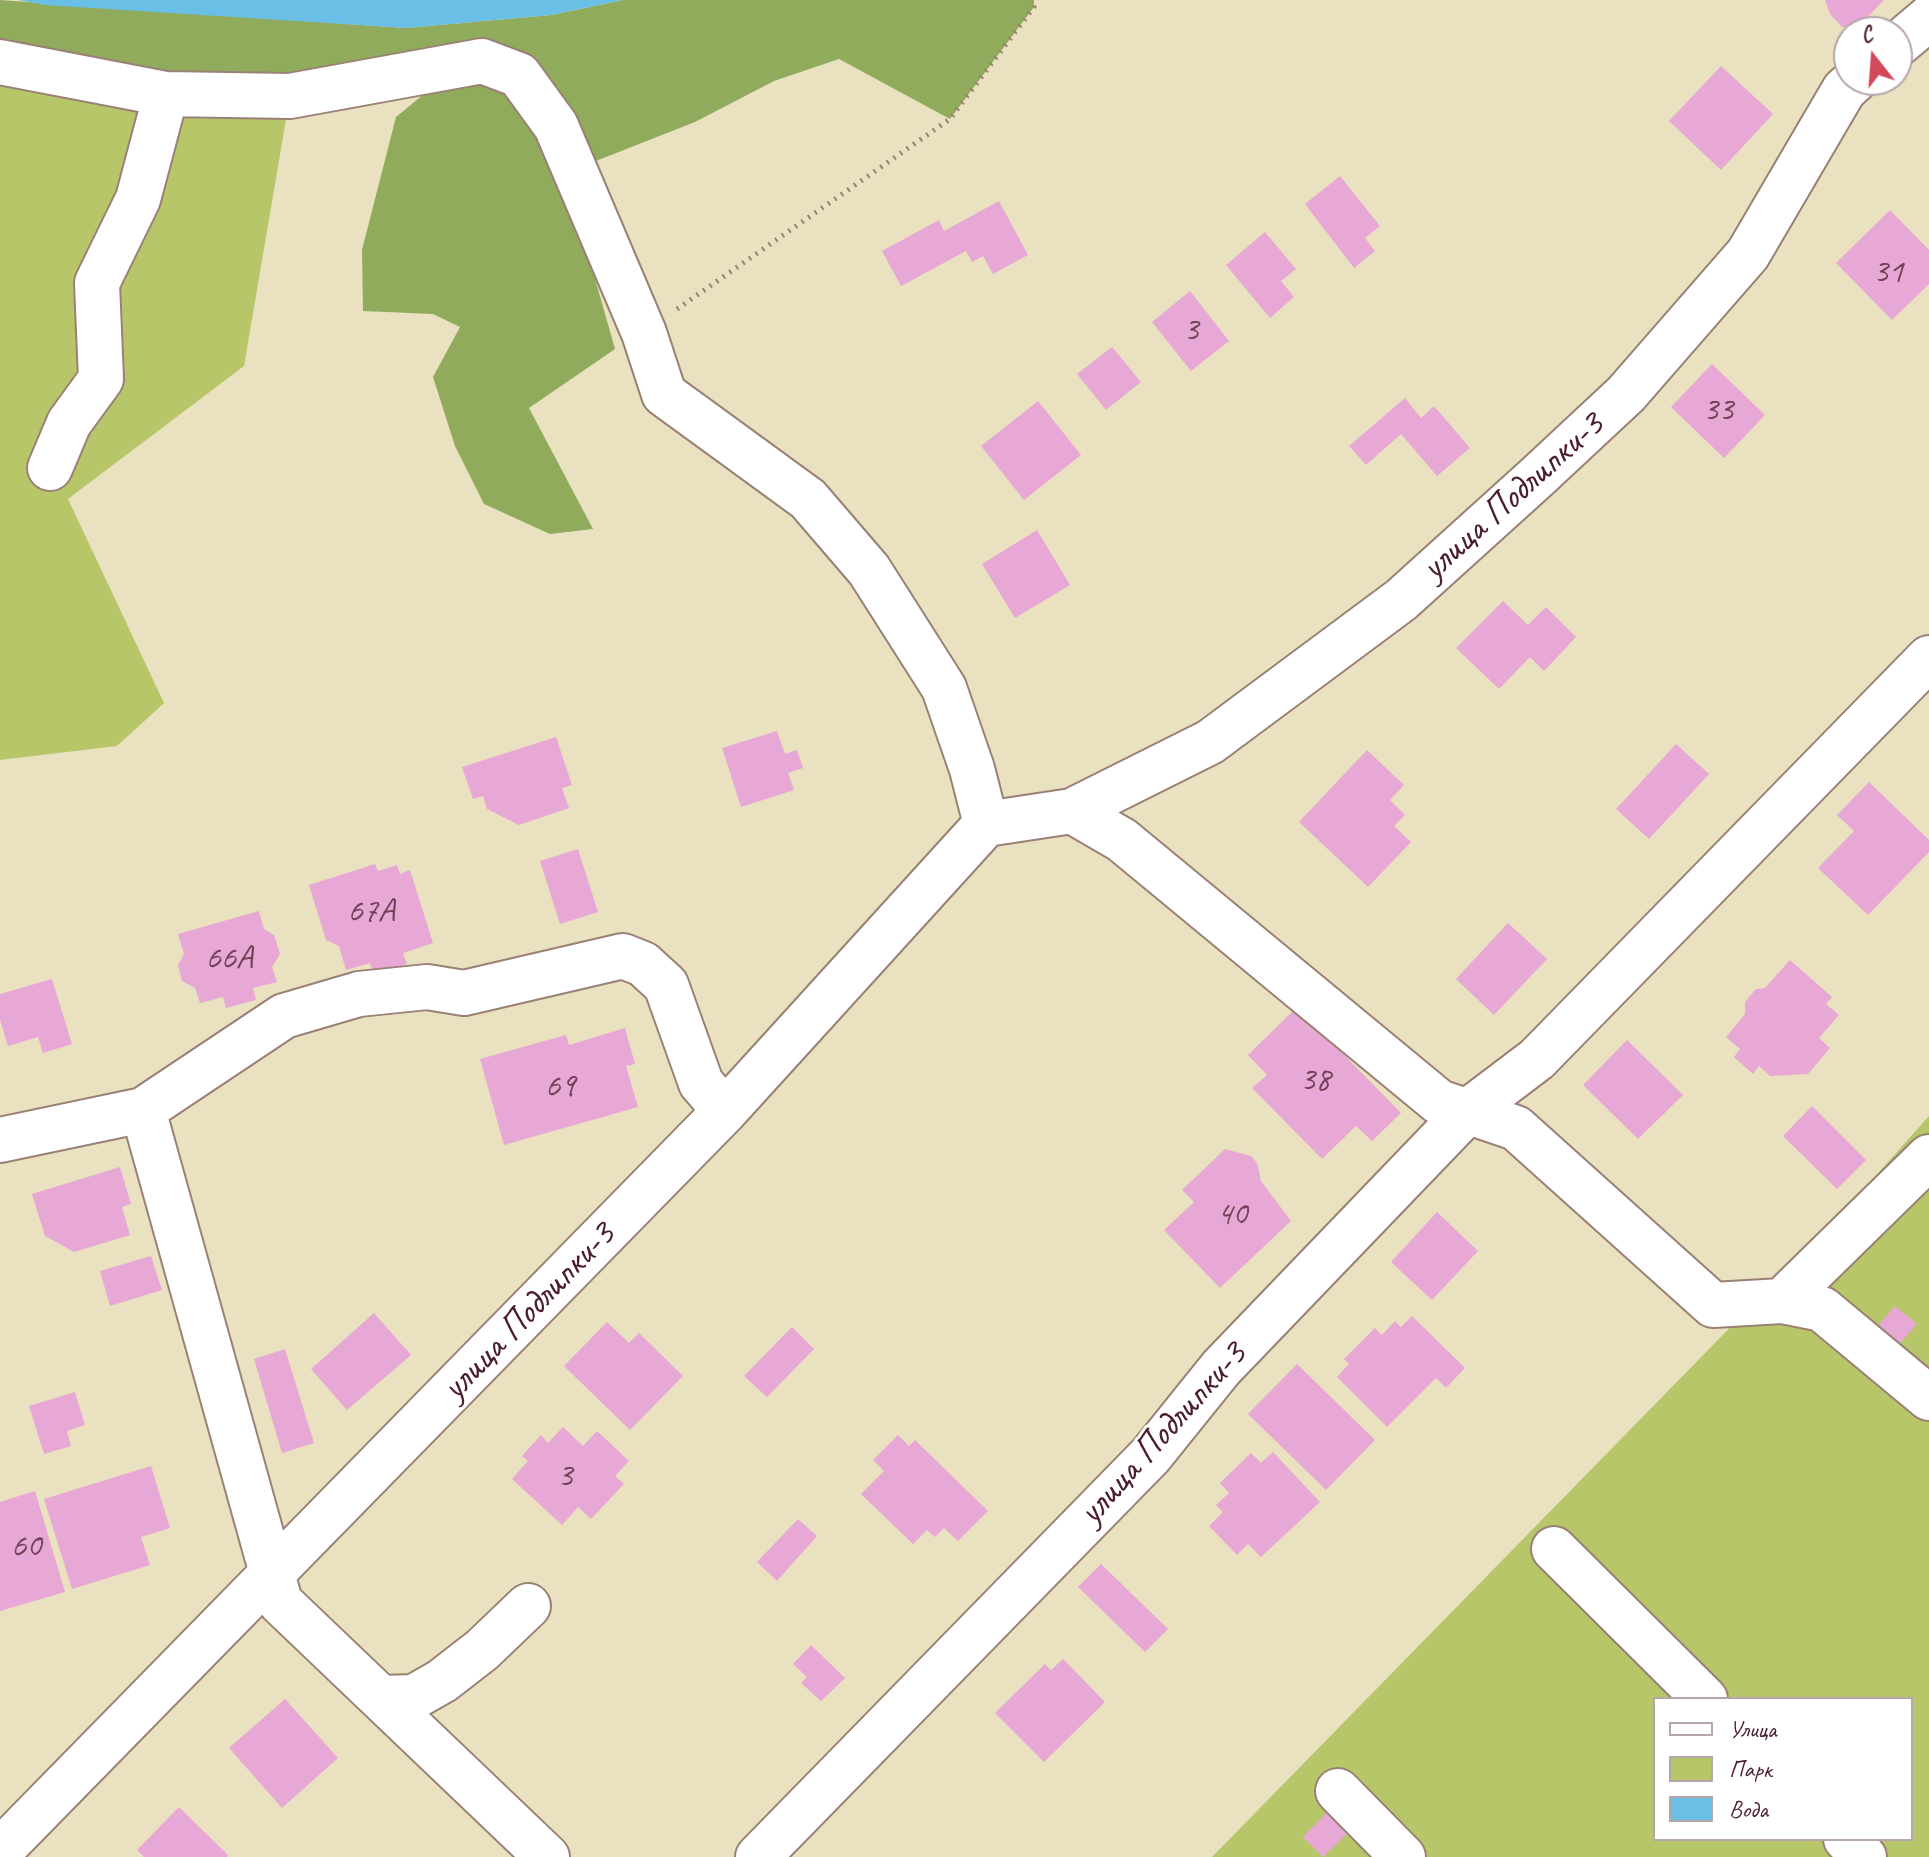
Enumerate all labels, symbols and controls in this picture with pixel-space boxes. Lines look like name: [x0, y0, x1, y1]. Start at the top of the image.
north arrow: [1833, 16, 1913, 96]
text: С: [1857, 20, 1876, 50]
house number: 31: [1873, 253, 1903, 293]
house number: 3: [1183, 311, 1199, 351]
house number: 33: [1703, 391, 1733, 431]
street label: улица Подлипки-3: [1412, 403, 1614, 591]
house number: 67А: [347, 892, 395, 932]
house number: 66А: [205, 939, 253, 979]
house number: 38: [1300, 1061, 1330, 1101]
house number: 69: [545, 1067, 575, 1107]
house number: 40: [1217, 1195, 1247, 1235]
street label: улица Подлипки-3: [433, 1213, 625, 1411]
street label: улица Подлипки-3: [1069, 1333, 1257, 1535]
house number: 3: [557, 1457, 573, 1497]
house number: 60: [11, 1527, 41, 1567]
legend: [1653, 1697, 1913, 1841]
text: Улица: [1729, 1714, 1777, 1744]
text: Парк: [1729, 1754, 1772, 1784]
text: Вода: [1729, 1794, 1768, 1824]

